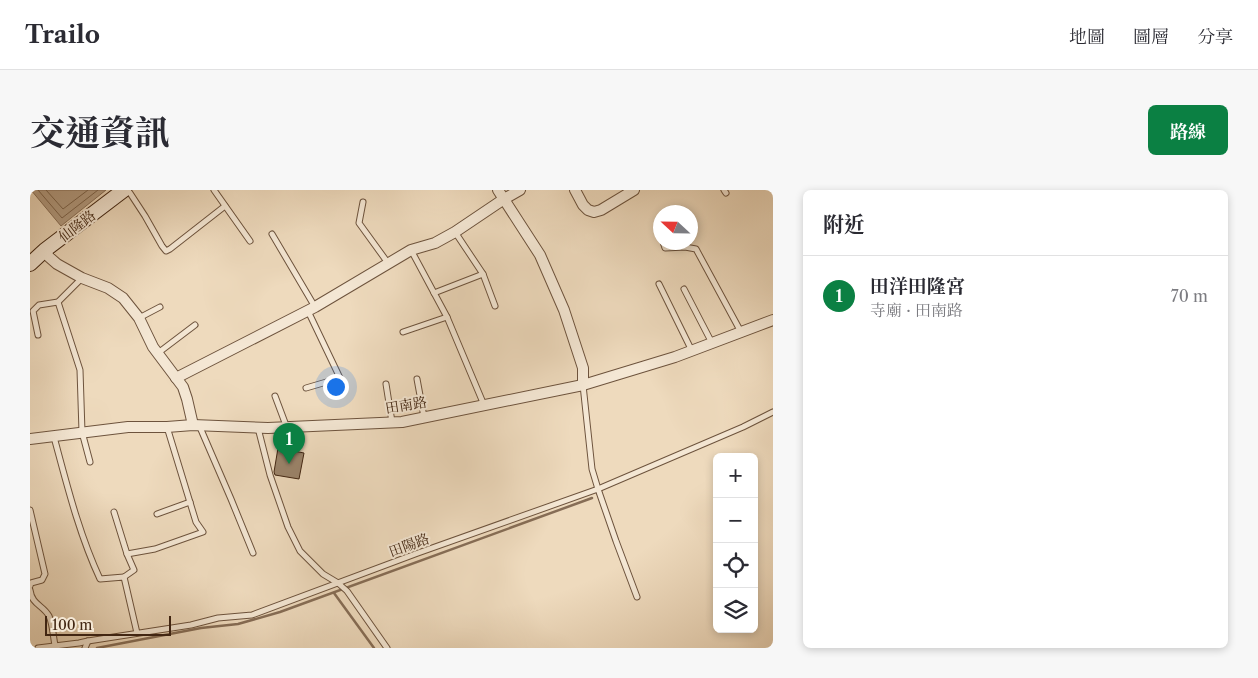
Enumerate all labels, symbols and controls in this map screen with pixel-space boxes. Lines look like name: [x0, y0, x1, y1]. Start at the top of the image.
text: Trailo: [25, 20, 100, 49]
text: 地圖: [1069, 26, 1105, 48]
text: 圖層: [1133, 26, 1169, 48]
text: 分享: [1197, 26, 1233, 48]
button: 路線: [1148, 105, 1228, 155]
text: 交通資訊: [30, 111, 170, 154]
north arrow: [653, 205, 698, 250]
street label: 仙隆路: [55, 206, 99, 246]
text: 附近: [823, 212, 865, 237]
text: 田洋田隆宮: [870, 275, 965, 298]
text: 1: [835, 286, 843, 306]
text: 70 m: [1171, 286, 1208, 306]
text: 寺廟 · 田南路: [870, 300, 963, 320]
your location: [323, 374, 349, 400]
street label: 田南路: [384, 393, 428, 417]
pin: 1: [273, 423, 305, 464]
map controls: [713, 453, 758, 633]
button: +: [713, 453, 758, 498]
button: −: [713, 498, 758, 543]
street label: 田陽路: [386, 529, 432, 561]
button: locate: [713, 543, 758, 588]
button: layers: [713, 588, 758, 633]
scale bar: [45, 613, 171, 636]
text: 100 m: [52, 616, 92, 634]

